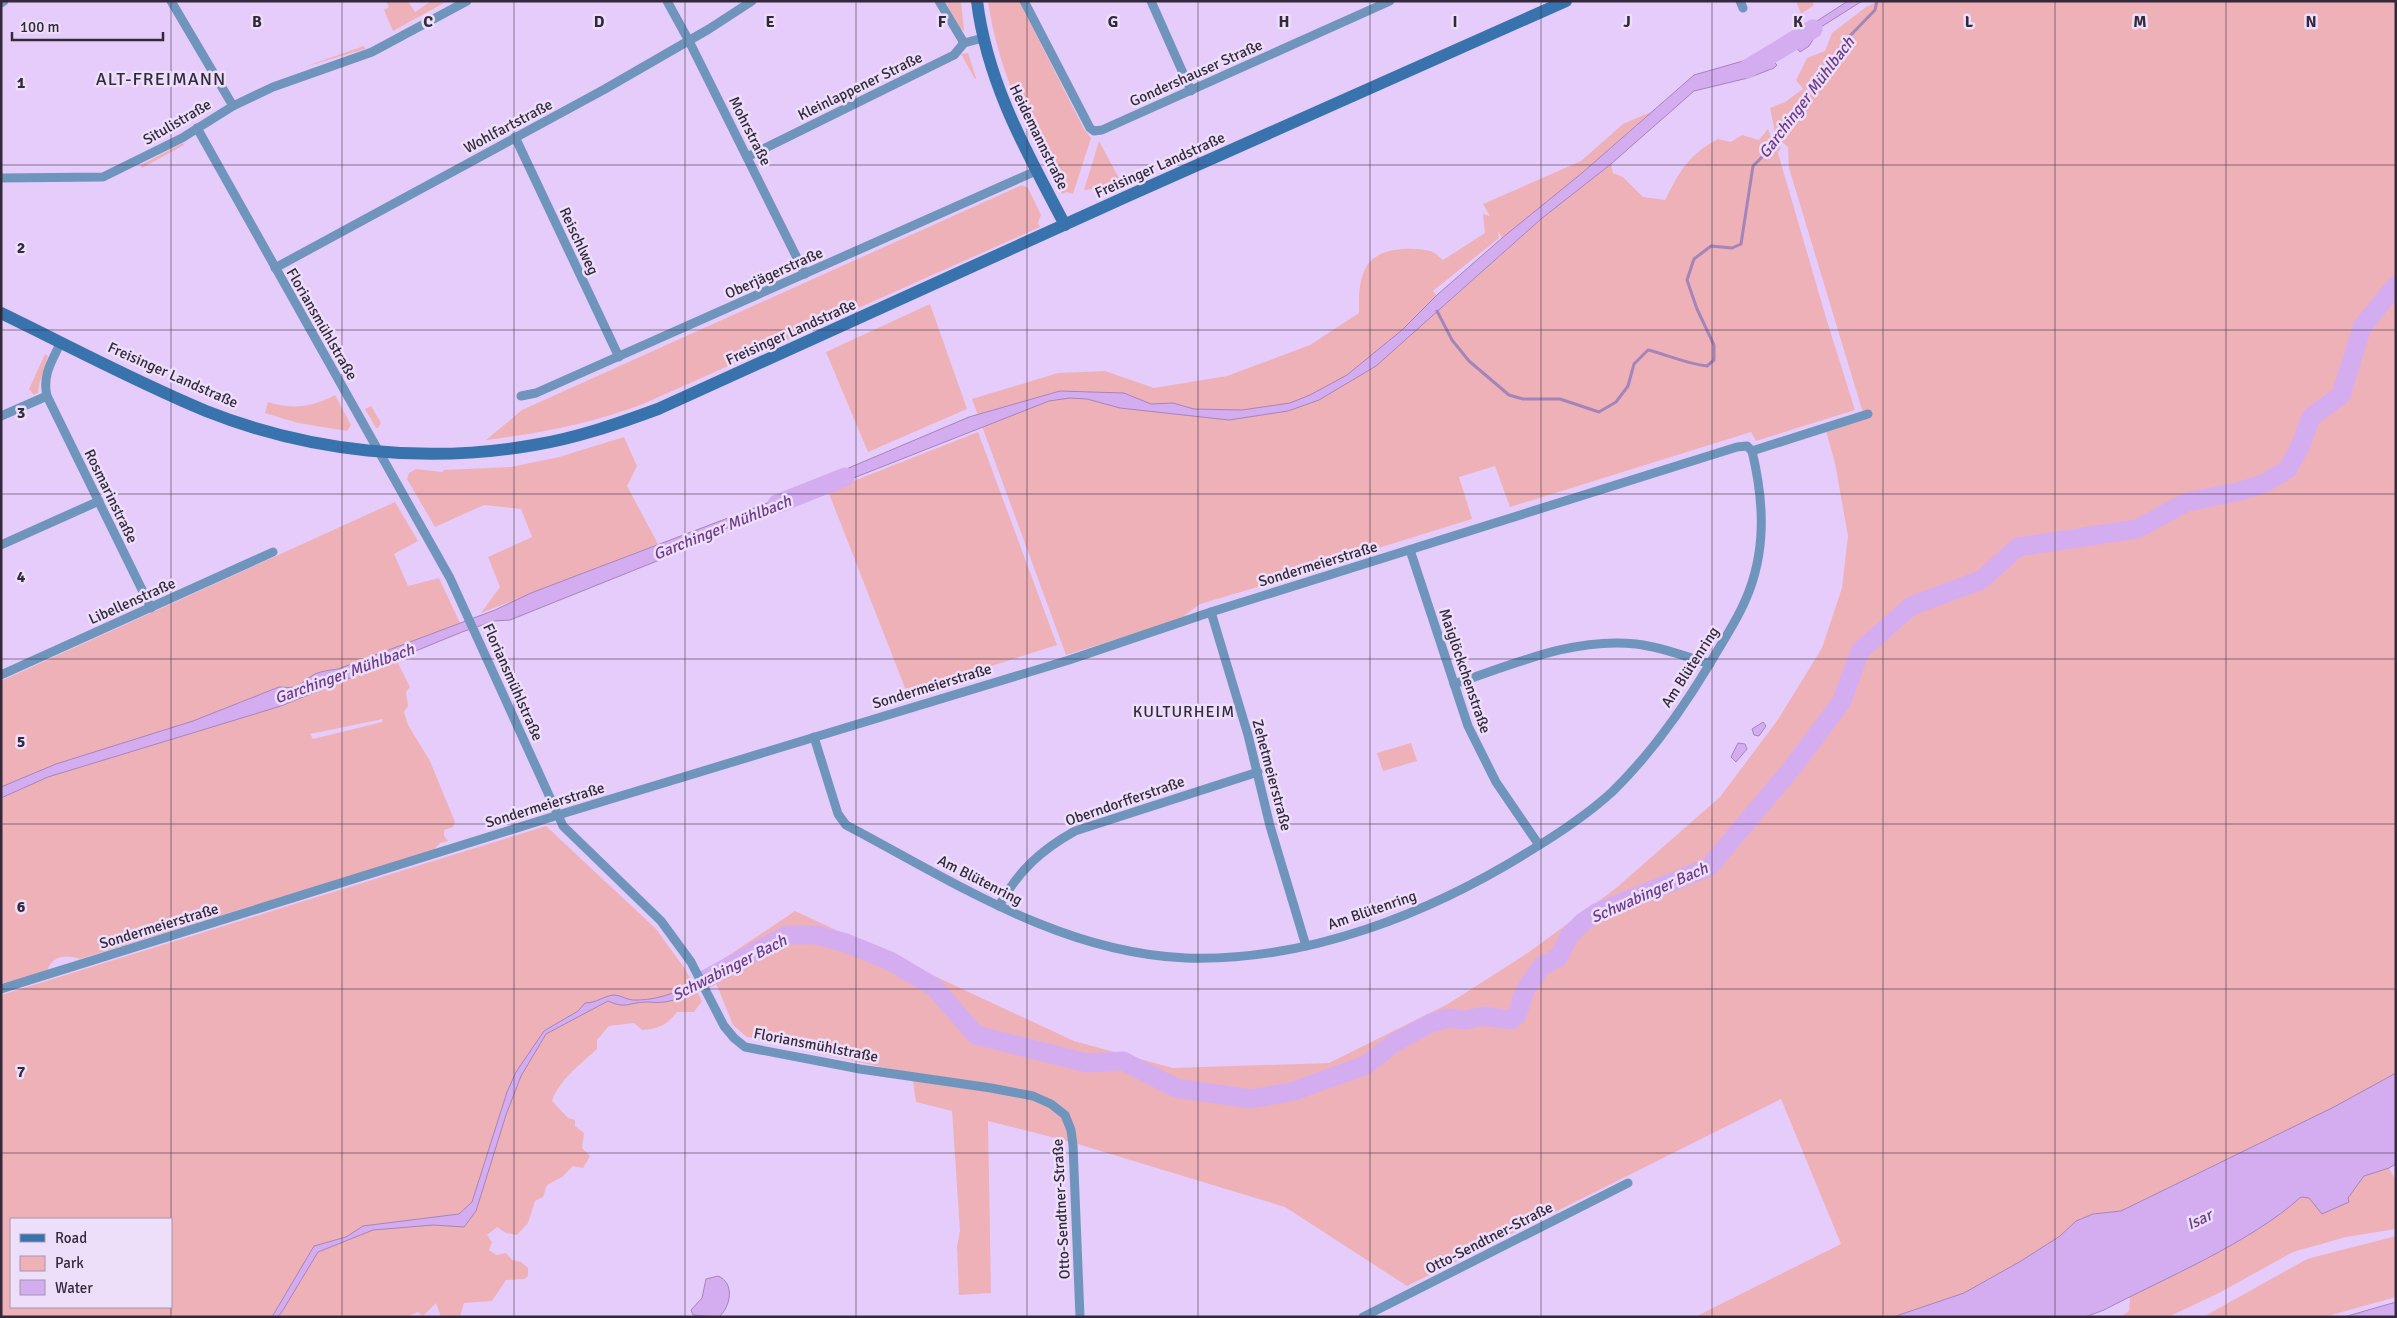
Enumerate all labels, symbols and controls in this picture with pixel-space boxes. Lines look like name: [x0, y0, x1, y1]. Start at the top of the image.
scale bar: [12, 10, 164, 42]
text: B: [252, 12, 262, 32]
text: C: [423, 12, 433, 32]
text: D: [594, 12, 605, 32]
text: E: [765, 12, 775, 32]
text: F: [938, 12, 947, 32]
text: G: [1108, 12, 1118, 32]
text: H: [1279, 12, 1289, 32]
text: I: [1452, 12, 1458, 32]
text: J: [1623, 12, 1631, 32]
text: K: [1793, 12, 1803, 32]
text: L: [1965, 12, 1974, 32]
text: M: [2133, 12, 2147, 32]
text: N: [2305, 12, 2317, 32]
text: 100 m: [20, 18, 60, 36]
water label: Garchinger Mühlbach: [1755, 32, 1860, 162]
street label: Gondershauser Straße: [1127, 36, 1265, 110]
street label: Kleinlappener Straße: [795, 48, 925, 124]
district label: ALT-FREIMANN: [96, 68, 226, 90]
text: 1: [17, 73, 26, 93]
street label: Heidemannstraße: [1006, 81, 1072, 193]
street label: Mohrstraße: [725, 93, 775, 169]
street label: Situlistraße: [140, 95, 214, 149]
street label: Wohlfartstraße: [461, 95, 555, 157]
street label: Freisinger Landstraße: [1092, 128, 1228, 202]
street label: Reischlweg: [556, 204, 603, 278]
text: 2: [17, 238, 25, 258]
street label: Oberjägerstraße: [722, 243, 826, 303]
street label: Floriansmühlstraße: [283, 265, 361, 383]
street label: Freisinger Landstraße: [723, 295, 859, 369]
street label: Freisinger Landstraße: [105, 338, 241, 412]
text: 3: [17, 403, 25, 423]
street label: Rosmarinstraße: [80, 446, 142, 546]
water label: Garchinger Mühlbach: [650, 491, 795, 565]
street label: Sondermeierstraße: [1256, 537, 1380, 591]
text: 4: [17, 567, 26, 587]
street label: Libellenstraße: [86, 574, 178, 628]
street label: Maiglöckchenstraße: [1435, 606, 1495, 736]
street label: Floriansmühlstraße: [479, 621, 547, 743]
street label: Am Blütenring: [1657, 623, 1723, 711]
water label: Garchinger Mühlbach: [272, 639, 418, 708]
street label: Sondermeierstraße: [870, 659, 994, 713]
district label: KULTURHEIM: [1133, 702, 1235, 722]
street label: Zehetmeierstraße: [1248, 717, 1296, 833]
text: 5: [17, 732, 25, 752]
street label: Oberndorfferstraße: [1063, 772, 1187, 830]
street label: Sondermeierstraße: [483, 778, 607, 832]
street label: Am Blütenring: [935, 851, 1025, 909]
water label: Schwabinger Bach: [1588, 858, 1712, 928]
street label: Am Blütenring: [1325, 886, 1419, 934]
text: 6: [17, 897, 26, 917]
street label: Sondermeierstraße: [97, 899, 221, 953]
water label: Schwabinger Bach: [669, 930, 791, 1005]
street label: Floriansmühlstraße: [752, 1024, 880, 1066]
text: 7: [17, 1062, 26, 1082]
street label: Otto-Sendtner-Straße: [1048, 1138, 1074, 1280]
street label: Otto-Sendtner-Straße: [1422, 1198, 1556, 1278]
water label: Isar: [2184, 1204, 2217, 1235]
legend: [10, 1218, 172, 1308]
text: Road: [55, 1229, 87, 1247]
text: Park: [55, 1254, 84, 1272]
text: Water: [55, 1279, 93, 1297]

